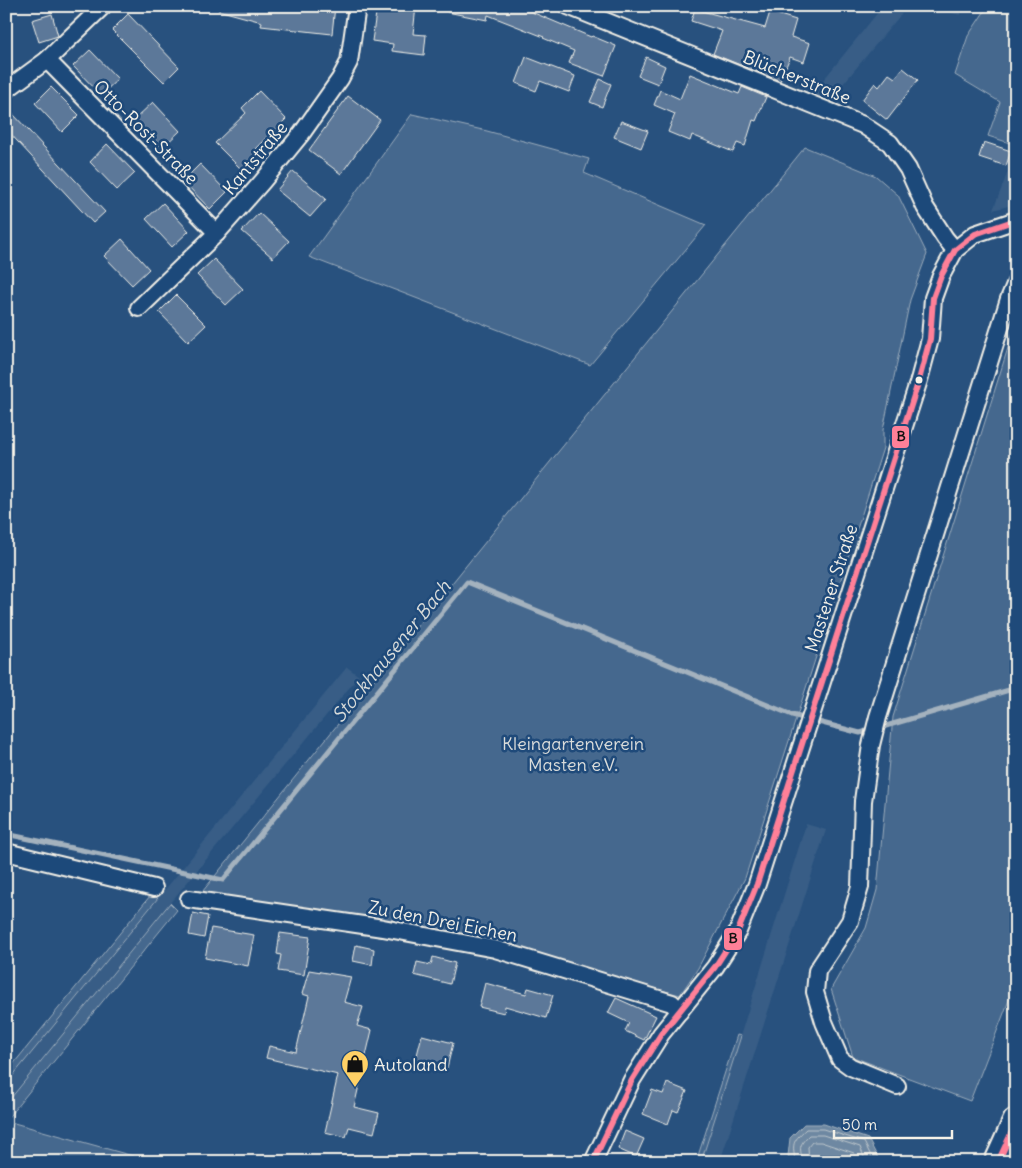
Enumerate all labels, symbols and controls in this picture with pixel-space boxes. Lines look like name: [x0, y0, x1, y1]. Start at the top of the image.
street label: Blücherstraße: [740, 45, 854, 109]
street label: Otto-Rost-Straße: [89, 75, 203, 189]
street label: Kantstraße: [218, 117, 292, 199]
unlabelled marker: [914, 375, 924, 385]
line badge: B: [891, 425, 910, 449]
text: B: [896, 427, 906, 445]
street label: Mastener Straße: [800, 521, 862, 655]
water label: Stockhausener Bach: [326, 574, 456, 727]
park label: Kleingartenverein Masten e.V.: [502, 732, 644, 776]
street label: Zu den Drei Eichen: [367, 895, 519, 947]
line badge: B: [723, 927, 743, 951]
text: B: [728, 929, 738, 947]
shop icon: Autoland: [340, 1049, 370, 1088]
place label: Autoland: [374, 1053, 448, 1076]
scale bar: [834, 1108, 952, 1140]
text: 50 m: [842, 1115, 877, 1134]

